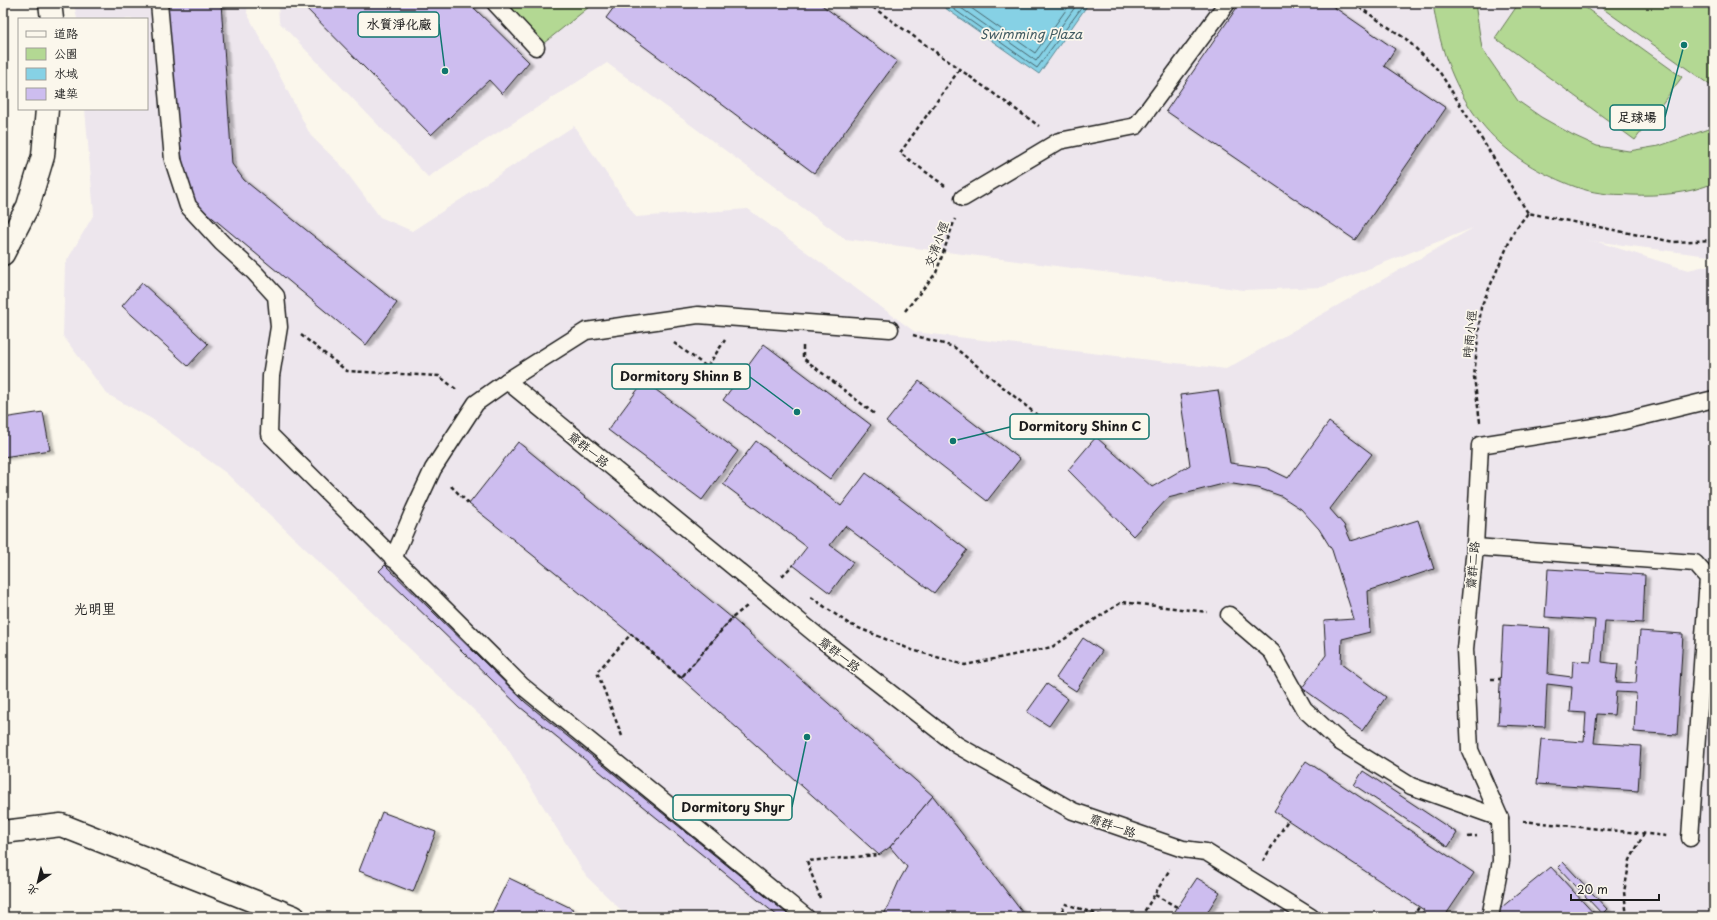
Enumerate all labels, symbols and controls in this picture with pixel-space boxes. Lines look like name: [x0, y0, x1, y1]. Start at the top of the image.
callout: 水質淨化廠: [358, 12, 439, 37]
text: 水質淨化廠: [366, 14, 432, 33]
legend: [18, 18, 148, 110]
text: 道路: [54, 24, 78, 42]
water label: Swimming Plaza: [980, 24, 1083, 43]
text: 公園: [54, 44, 78, 62]
text: 水域: [54, 64, 78, 82]
text: 建築: [54, 84, 78, 102]
callout: 足球場: [1610, 105, 1665, 130]
text: 足球場: [1617, 107, 1657, 126]
street label: 交清小徑: [919, 218, 953, 270]
street label: 時雨小徑: [1458, 309, 1480, 359]
callout: Dormitory Shinn B: [612, 364, 750, 389]
text: Dormitory Shinn B: [620, 366, 742, 385]
callout: Dormitory Shinn C: [1010, 414, 1149, 439]
text: Dormitory Shinn C: [1019, 416, 1142, 435]
street label: 齋群一路: [565, 427, 613, 471]
street label: 齋群二路: [1461, 540, 1483, 590]
district label: 光明里: [74, 598, 116, 619]
street label: 齋群一路: [816, 632, 864, 676]
callout: Dormitory Shyr: [673, 795, 792, 820]
text: Dormitory Shyr: [681, 797, 785, 816]
street label: 齋群一路: [1087, 809, 1139, 841]
north arrow: [18, 862, 58, 902]
scale bar: [1571, 876, 1659, 902]
text: 北: [23, 880, 41, 901]
text: 20 m: [1577, 880, 1608, 898]

